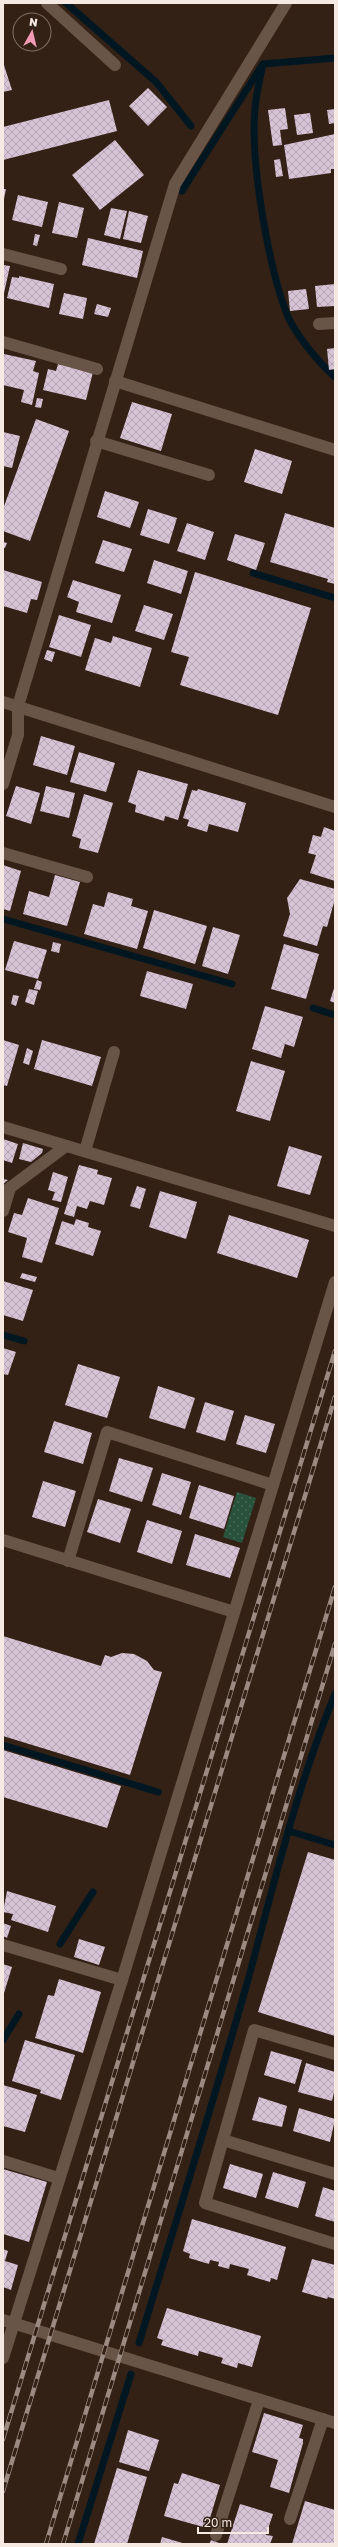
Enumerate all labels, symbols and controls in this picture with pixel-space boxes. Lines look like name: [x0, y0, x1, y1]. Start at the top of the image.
north arrow: [12, 12, 52, 52]
text: N: [28, 15, 39, 29]
scale bar: [198, 2509, 268, 2535]
text: 20 m: [204, 2515, 232, 2530]

